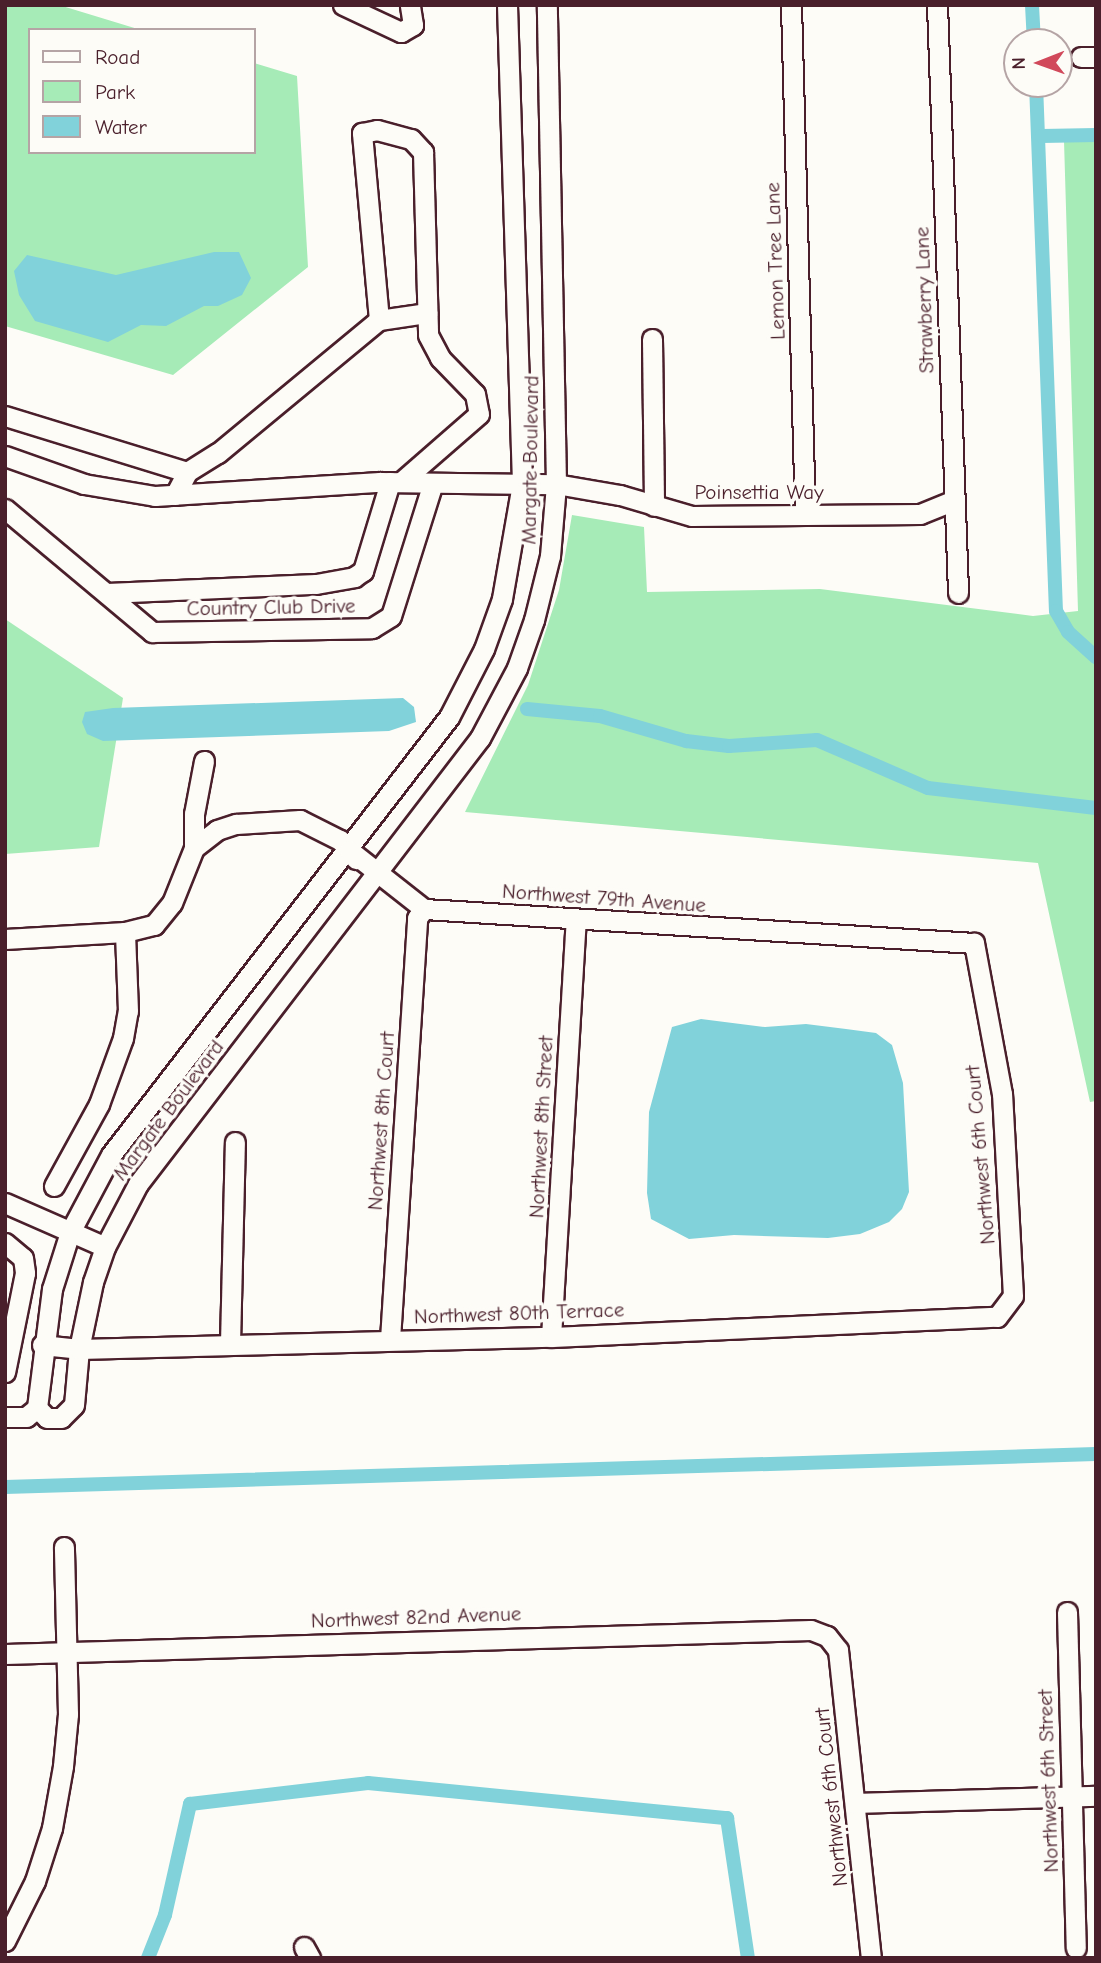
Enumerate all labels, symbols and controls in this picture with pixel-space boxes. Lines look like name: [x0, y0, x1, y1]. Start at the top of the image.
legend: [28, 28, 256, 154]
north arrow: [1003, 28, 1073, 98]
text: Road: [95, 45, 140, 69]
text: N: [1008, 57, 1030, 70]
text: Park: [95, 80, 135, 104]
text: Water: [95, 115, 147, 139]
street label: Lemon Tree Lane: [760, 182, 790, 340]
street label: Strawberry Lane: [909, 226, 939, 374]
street label: Margate Boulevard: [516, 375, 544, 545]
street label: Poinsettia Way: [694, 479, 824, 505]
street label: Country Club Drive: [186, 593, 356, 621]
street label: Northwest 79th Avenue: [501, 878, 707, 918]
street label: Northwest 8th Court: [362, 1031, 400, 1211]
street label: Margate Boulevard: [107, 1035, 229, 1185]
street label: Northwest 8th Street: [524, 1035, 558, 1219]
street label: Northwest 6th Court: [960, 1064, 1000, 1246]
street label: Northwest 80th Terrace: [413, 1297, 625, 1329]
street label: Northwest 82nd Avenue: [310, 1601, 522, 1633]
street label: Northwest 6th Street: [1032, 1689, 1064, 1873]
street label: Northwest 6th Court: [809, 1706, 853, 1888]

